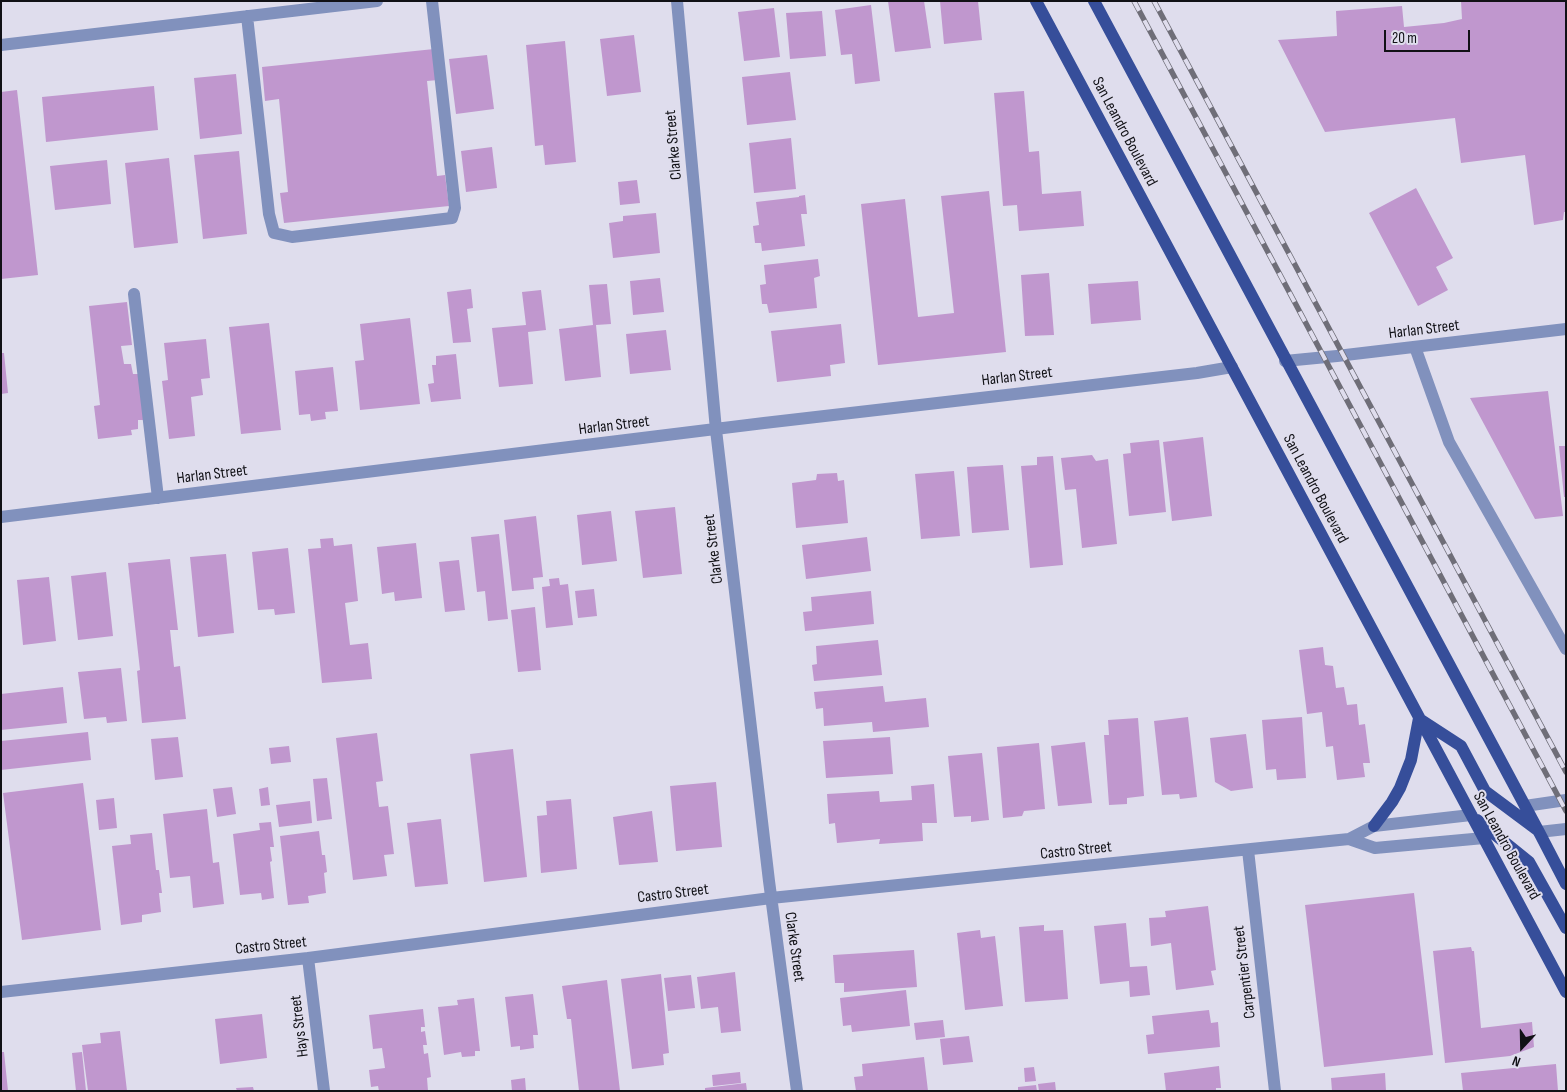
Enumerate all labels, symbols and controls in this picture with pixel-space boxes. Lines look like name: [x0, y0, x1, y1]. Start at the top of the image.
scale bar: [1387, 20, 1473, 52]
text: 20 m: [1392, 29, 1417, 48]
street label: San Leandro Boulevard: [1087, 74, 1161, 190]
street label: Clarke Street: [661, 109, 687, 181]
street label: Harlan Street: [1388, 316, 1460, 344]
street label: Harlan Street: [981, 363, 1053, 391]
street label: Harlan Street: [578, 412, 650, 440]
street label: San Leandro Boulevard: [1278, 431, 1352, 547]
street label: Harlan Street: [176, 461, 248, 489]
street label: Clarke Street: [700, 513, 728, 585]
street label: San Leandro Boulevard: [1468, 789, 1544, 903]
street label: Castro Street: [1039, 838, 1113, 864]
street label: Castro Street: [636, 880, 710, 908]
street label: Clarke Street: [780, 911, 808, 983]
street label: Carpentier Street: [1230, 924, 1260, 1020]
street label: Castro Street: [234, 933, 308, 959]
street label: Hays Street: [287, 994, 313, 1058]
north arrow: [1497, 1022, 1547, 1072]
text: N: [1510, 1052, 1523, 1071]

